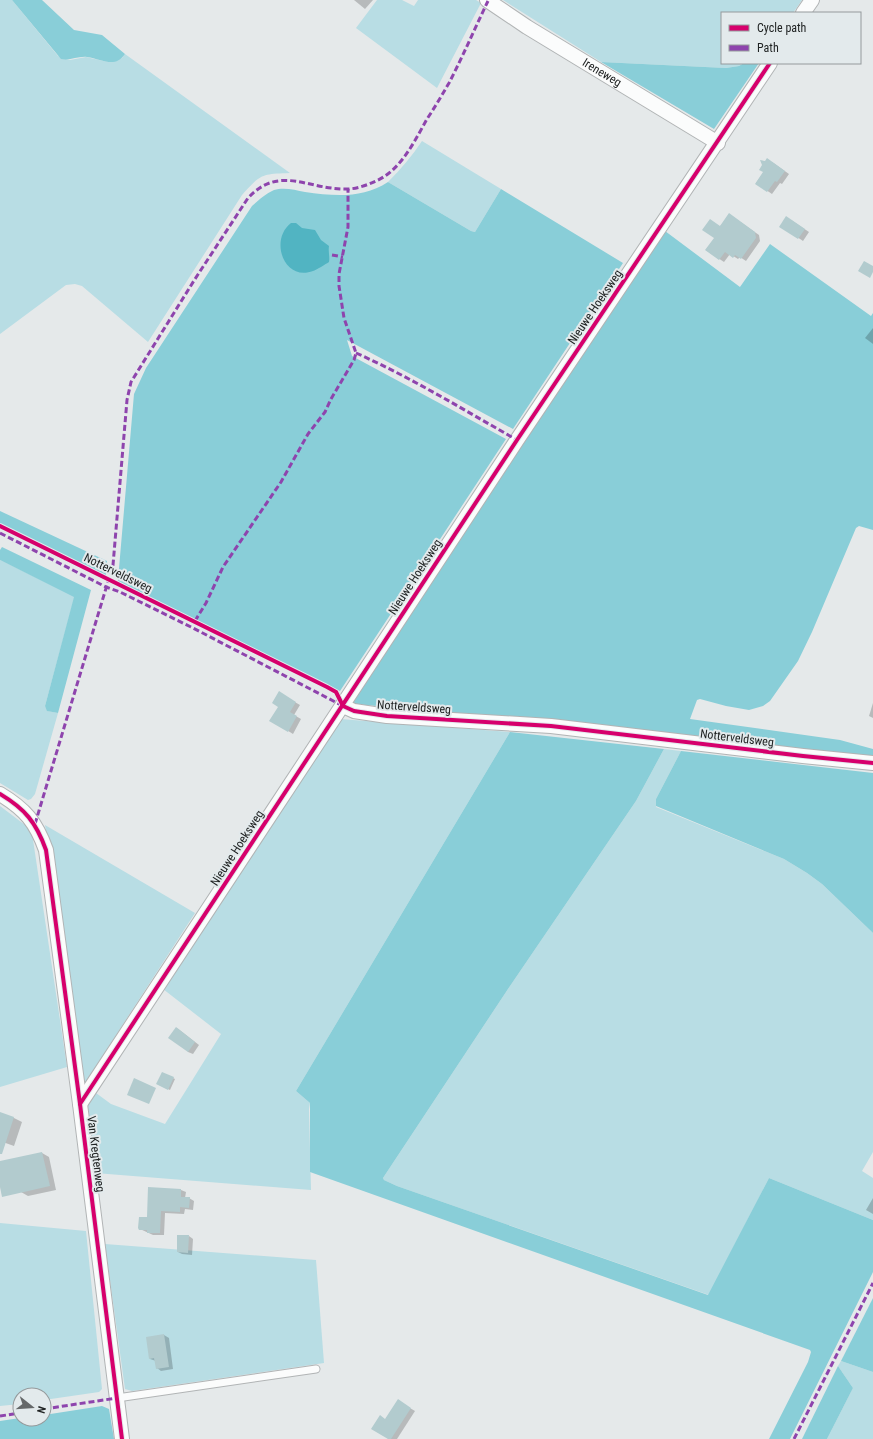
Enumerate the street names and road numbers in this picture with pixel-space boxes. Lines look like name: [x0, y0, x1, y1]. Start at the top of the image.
street label: Ireneweg: [580, 55, 624, 90]
street label: Nieuwe Hoeksweg: [565, 267, 625, 347]
street label: Nieuwe Hoeksweg: [385, 537, 445, 617]
street label: Notterveldsweg: [82, 550, 154, 596]
street label: Notterveldsweg: [377, 697, 452, 717]
street label: Notterveldsweg: [699, 727, 775, 749]
street label: Nieuwe Hoeksweg: [207, 808, 267, 888]
street label: Van Kregtenweg: [84, 1115, 108, 1193]

